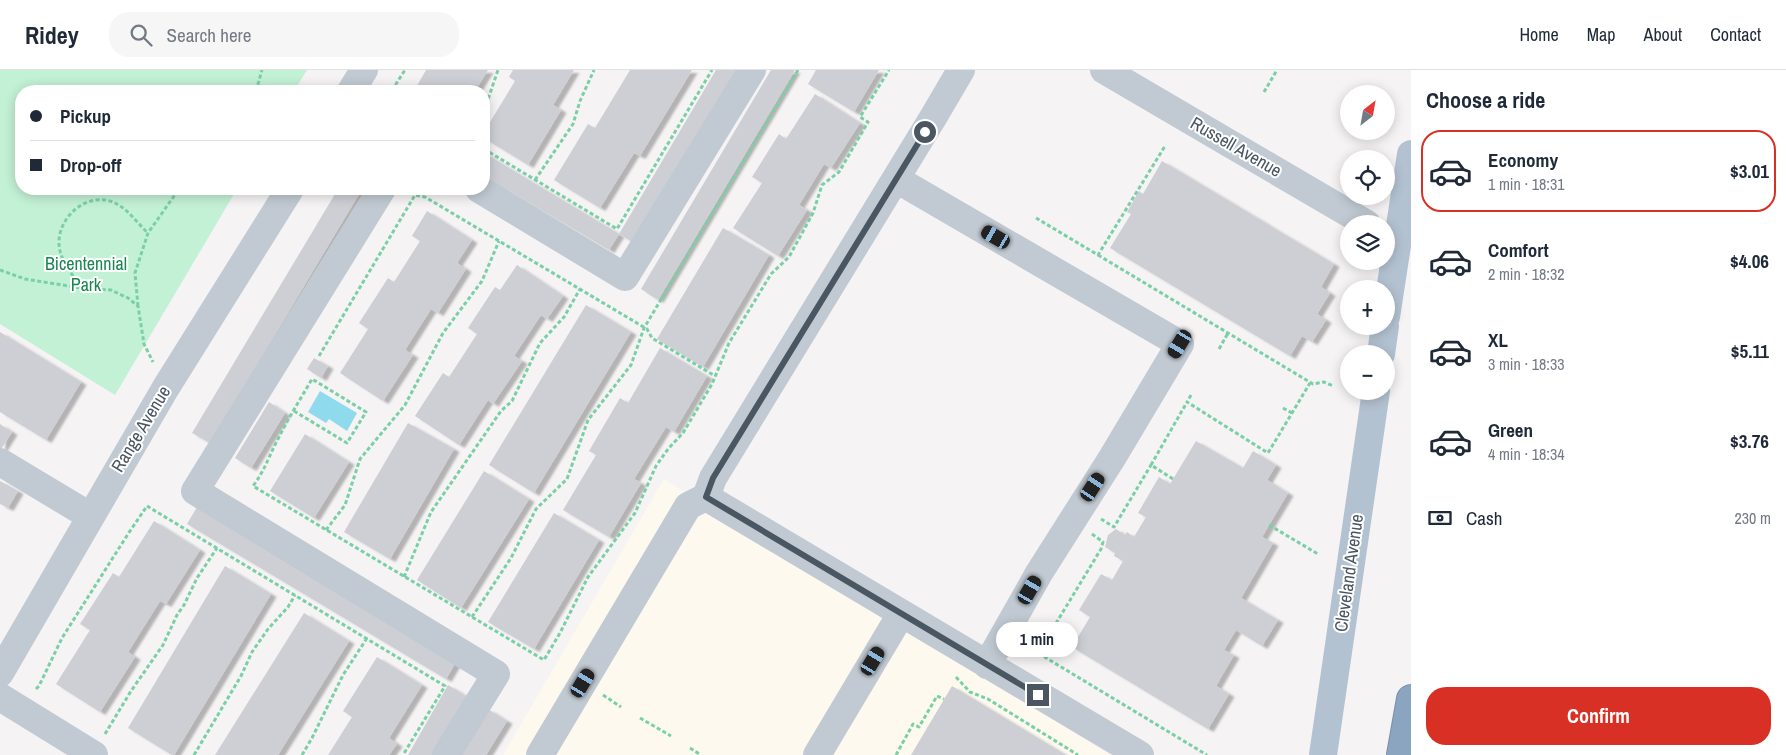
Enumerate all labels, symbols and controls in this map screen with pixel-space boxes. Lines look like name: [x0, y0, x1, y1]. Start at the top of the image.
search box: [109, 12, 459, 57]
text: Ridey: [25, 19, 79, 51]
icon: search: [127, 21, 155, 49]
text: Search here: [167, 22, 251, 48]
text: Home: [1519, 22, 1559, 47]
text: Map: [1587, 22, 1616, 47]
text: About: [1644, 22, 1682, 47]
text: Contact: [1710, 22, 1761, 47]
north arrow: [1340, 85, 1395, 140]
map controls: [1340, 85, 1395, 400]
text: Choose a ride: [1426, 85, 1545, 115]
text: Pickup: [60, 103, 111, 129]
street label: Russell Avenue: [1186, 110, 1286, 183]
route start: [914, 121, 936, 143]
text: Economy: [1488, 147, 1558, 173]
icon: car: [1428, 149, 1473, 194]
button: locate: [1340, 150, 1395, 205]
text: Drop-off: [60, 152, 121, 178]
text: $3.01: [1730, 158, 1769, 184]
text: 1 min · 18:31: [1488, 173, 1565, 195]
button: layers: [1340, 215, 1395, 270]
car: [979, 223, 1012, 251]
text: Comfort: [1488, 237, 1549, 263]
icon: car: [1428, 239, 1473, 284]
text: $4.06: [1730, 248, 1769, 274]
park label: Bicentennial Park: [45, 251, 127, 297]
text: 2 min · 18:32: [1488, 263, 1565, 285]
button: +: [1340, 280, 1395, 335]
car: [1165, 327, 1194, 361]
text: XL: [1488, 327, 1508, 353]
icon: car: [1428, 329, 1473, 374]
text: $5.11: [1731, 338, 1769, 364]
button: −: [1340, 345, 1395, 400]
text: 3 min · 18:33: [1488, 353, 1565, 375]
street label: Range Avenue: [105, 381, 176, 477]
text: Green: [1488, 417, 1533, 443]
icon: car: [1428, 419, 1473, 464]
text: $3.76: [1730, 428, 1769, 454]
text: 4 min · 18:34: [1488, 443, 1565, 465]
car: [1078, 470, 1107, 504]
icon: cash: [1426, 504, 1454, 532]
text: Cash: [1466, 505, 1502, 531]
text: 230 m: [1735, 507, 1771, 529]
street label: Cleveland Avenue: [1328, 512, 1369, 633]
car: [1016, 573, 1043, 607]
callout: 1 min: [997, 622, 1079, 658]
text: 1 min: [1020, 628, 1054, 650]
car: [858, 644, 887, 678]
car: [568, 666, 597, 700]
route end: [1027, 684, 1049, 706]
button: Confirm: [1426, 687, 1771, 745]

